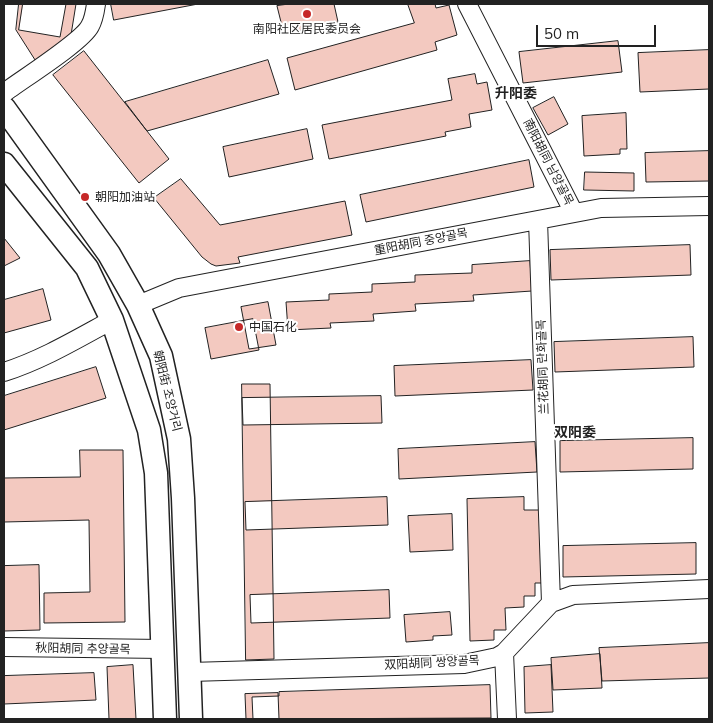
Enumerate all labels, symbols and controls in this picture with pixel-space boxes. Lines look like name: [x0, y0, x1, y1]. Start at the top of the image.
marker: 南阳社区居民委员会: [301, 8, 313, 20]
scale bar: [538, 15, 658, 47]
place label: 南阳社区居民委员会: [253, 22, 361, 36]
text: 50 m: [544, 24, 579, 43]
district label: 升阳委: [495, 86, 537, 102]
street label: 南阳胡同 남양골목: [520, 116, 576, 208]
place label: 朝阳加油站: [95, 190, 155, 204]
marker: 朝阳加油站: [79, 191, 91, 203]
street label: 重阳胡同 중양골목: [373, 226, 469, 258]
street label: 兰花胡同 란화골목: [534, 319, 552, 415]
place label: 中国石化: [249, 320, 297, 334]
marker: 中国石化: [233, 321, 245, 333]
street label: 朝阳街 조양거리: [150, 349, 184, 433]
district label: 双阳委: [554, 425, 596, 441]
street label: 秋阳胡同 추양골목: [35, 641, 131, 657]
street label: 双阳胡同 쌍양골목: [384, 653, 480, 673]

